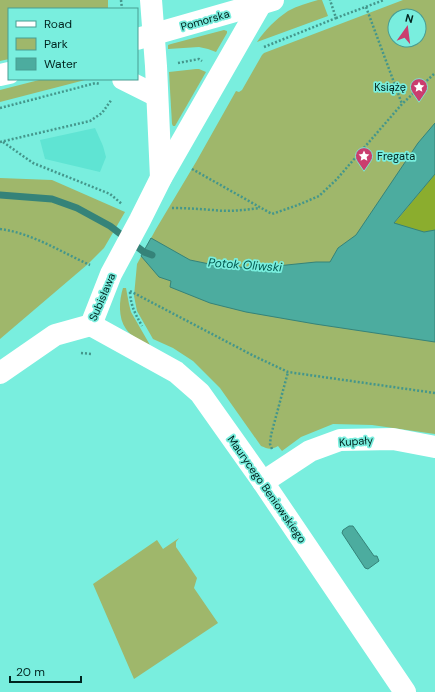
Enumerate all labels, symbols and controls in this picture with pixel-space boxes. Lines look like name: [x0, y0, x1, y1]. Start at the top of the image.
street label: Pomorska: [179, 6, 231, 34]
legend: [8, 8, 138, 80]
north arrow: [387, 8, 427, 48]
text: N: [404, 11, 415, 26]
text: Road: [44, 16, 72, 32]
text: Park: [44, 36, 68, 52]
text: Water: [44, 56, 78, 72]
place icon: Książę: [409, 77, 429, 102]
place label: Książę: [374, 80, 406, 94]
place icon: Fregata: [354, 146, 374, 171]
place label: Fregata: [377, 149, 415, 163]
water label: Potok Oliwski: [207, 254, 284, 276]
street label: Subisława: [86, 271, 118, 323]
street label: Maurycego Beniowskiego: [225, 433, 309, 545]
street label: Kupały: [338, 433, 374, 449]
scale bar: [10, 658, 81, 684]
text: 20 m: [16, 664, 45, 680]

